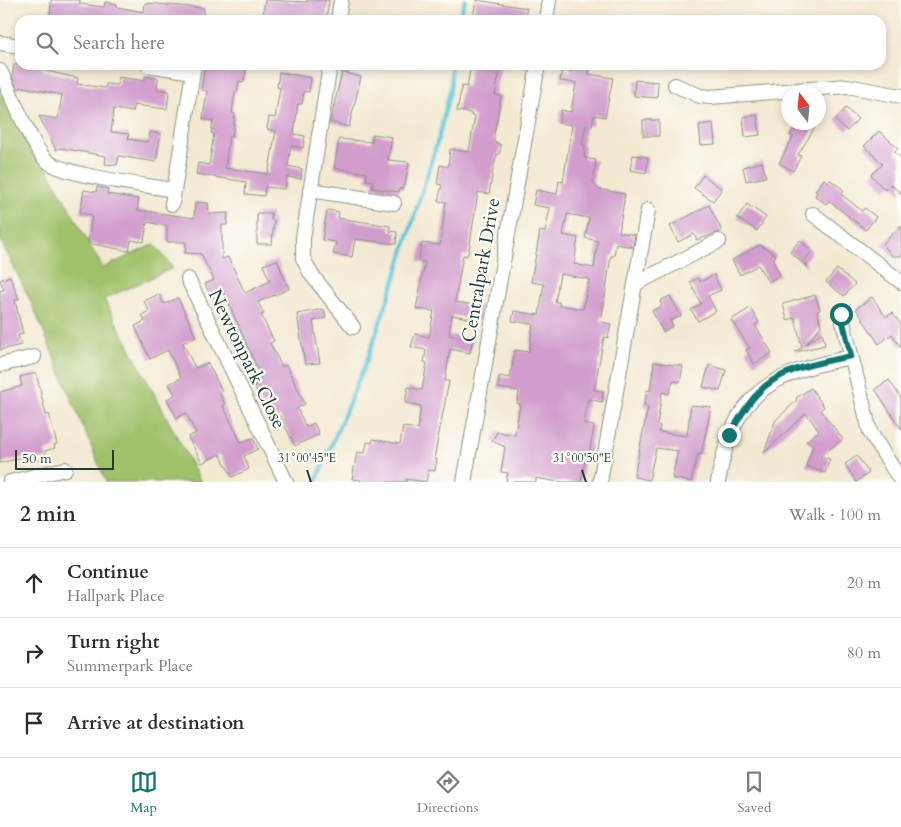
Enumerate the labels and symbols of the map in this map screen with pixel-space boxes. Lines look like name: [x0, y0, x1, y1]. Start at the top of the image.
north arrow: [781, 85, 826, 130]
street label: Centralpark Drive: [455, 196, 507, 344]
street label: Newtonpark Close: [202, 285, 292, 433]
route start: [830, 303, 853, 326]
route end: [718, 424, 741, 447]
scale bar: [15, 447, 114, 470]
text: 31°00'45"E: [278, 450, 336, 466]
text: 31°00'50"E: [553, 450, 611, 466]

